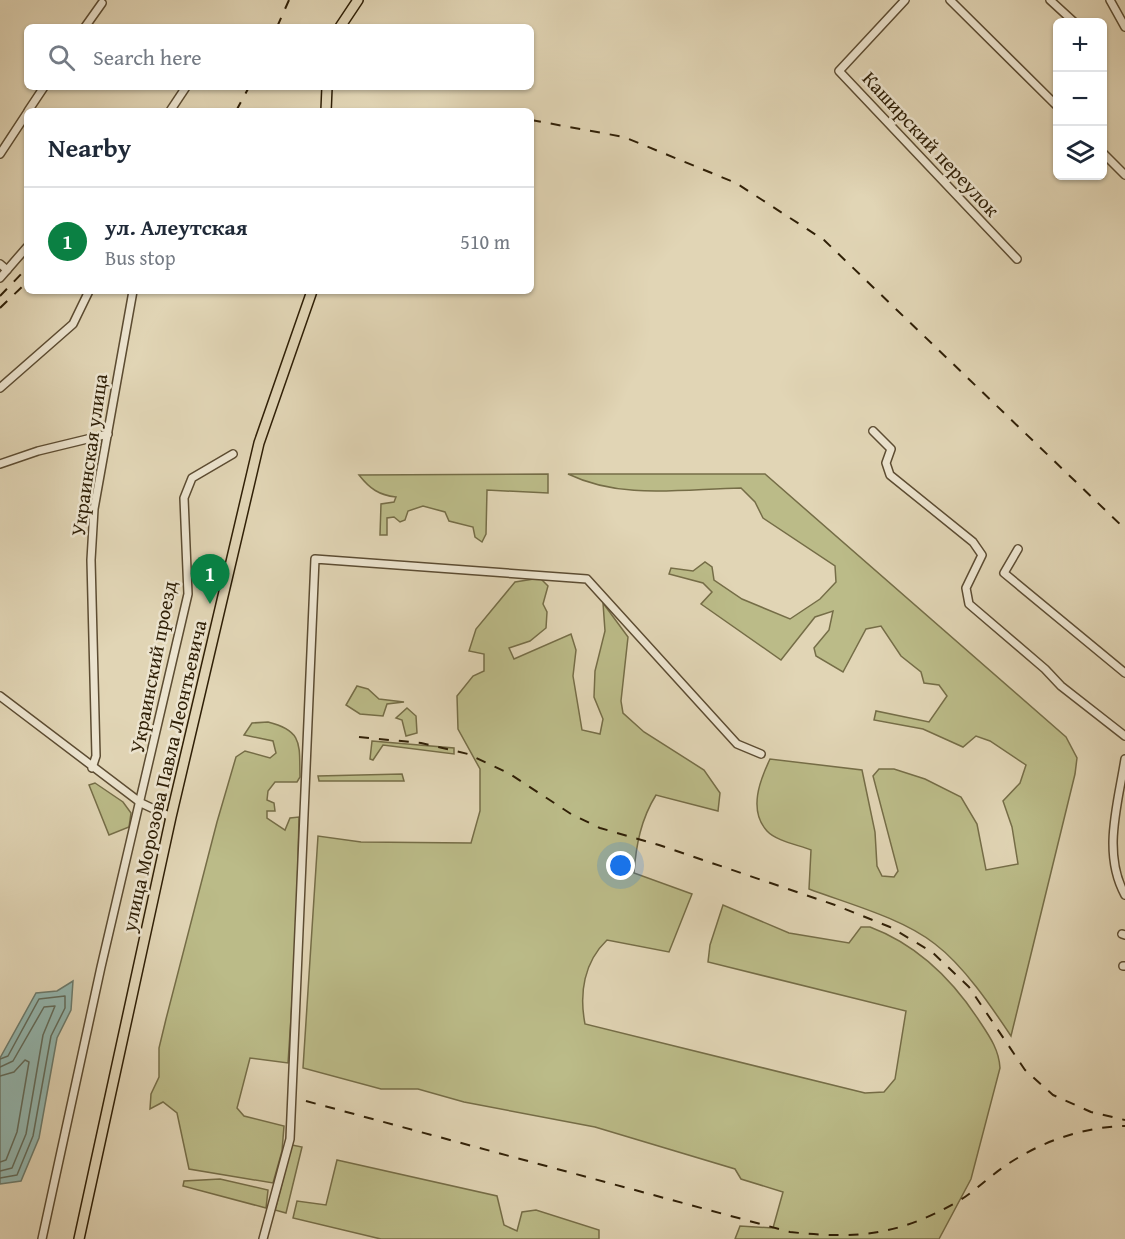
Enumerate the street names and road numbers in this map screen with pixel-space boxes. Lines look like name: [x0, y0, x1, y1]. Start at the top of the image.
street label: Каширский переулок: [856, 64, 1007, 223]
street label: Украинская улица: [63, 371, 114, 538]
street label: Украинский проезд: [122, 578, 183, 756]
street label: улица Морозова Павла Леонтьевича: [113, 617, 214, 936]

